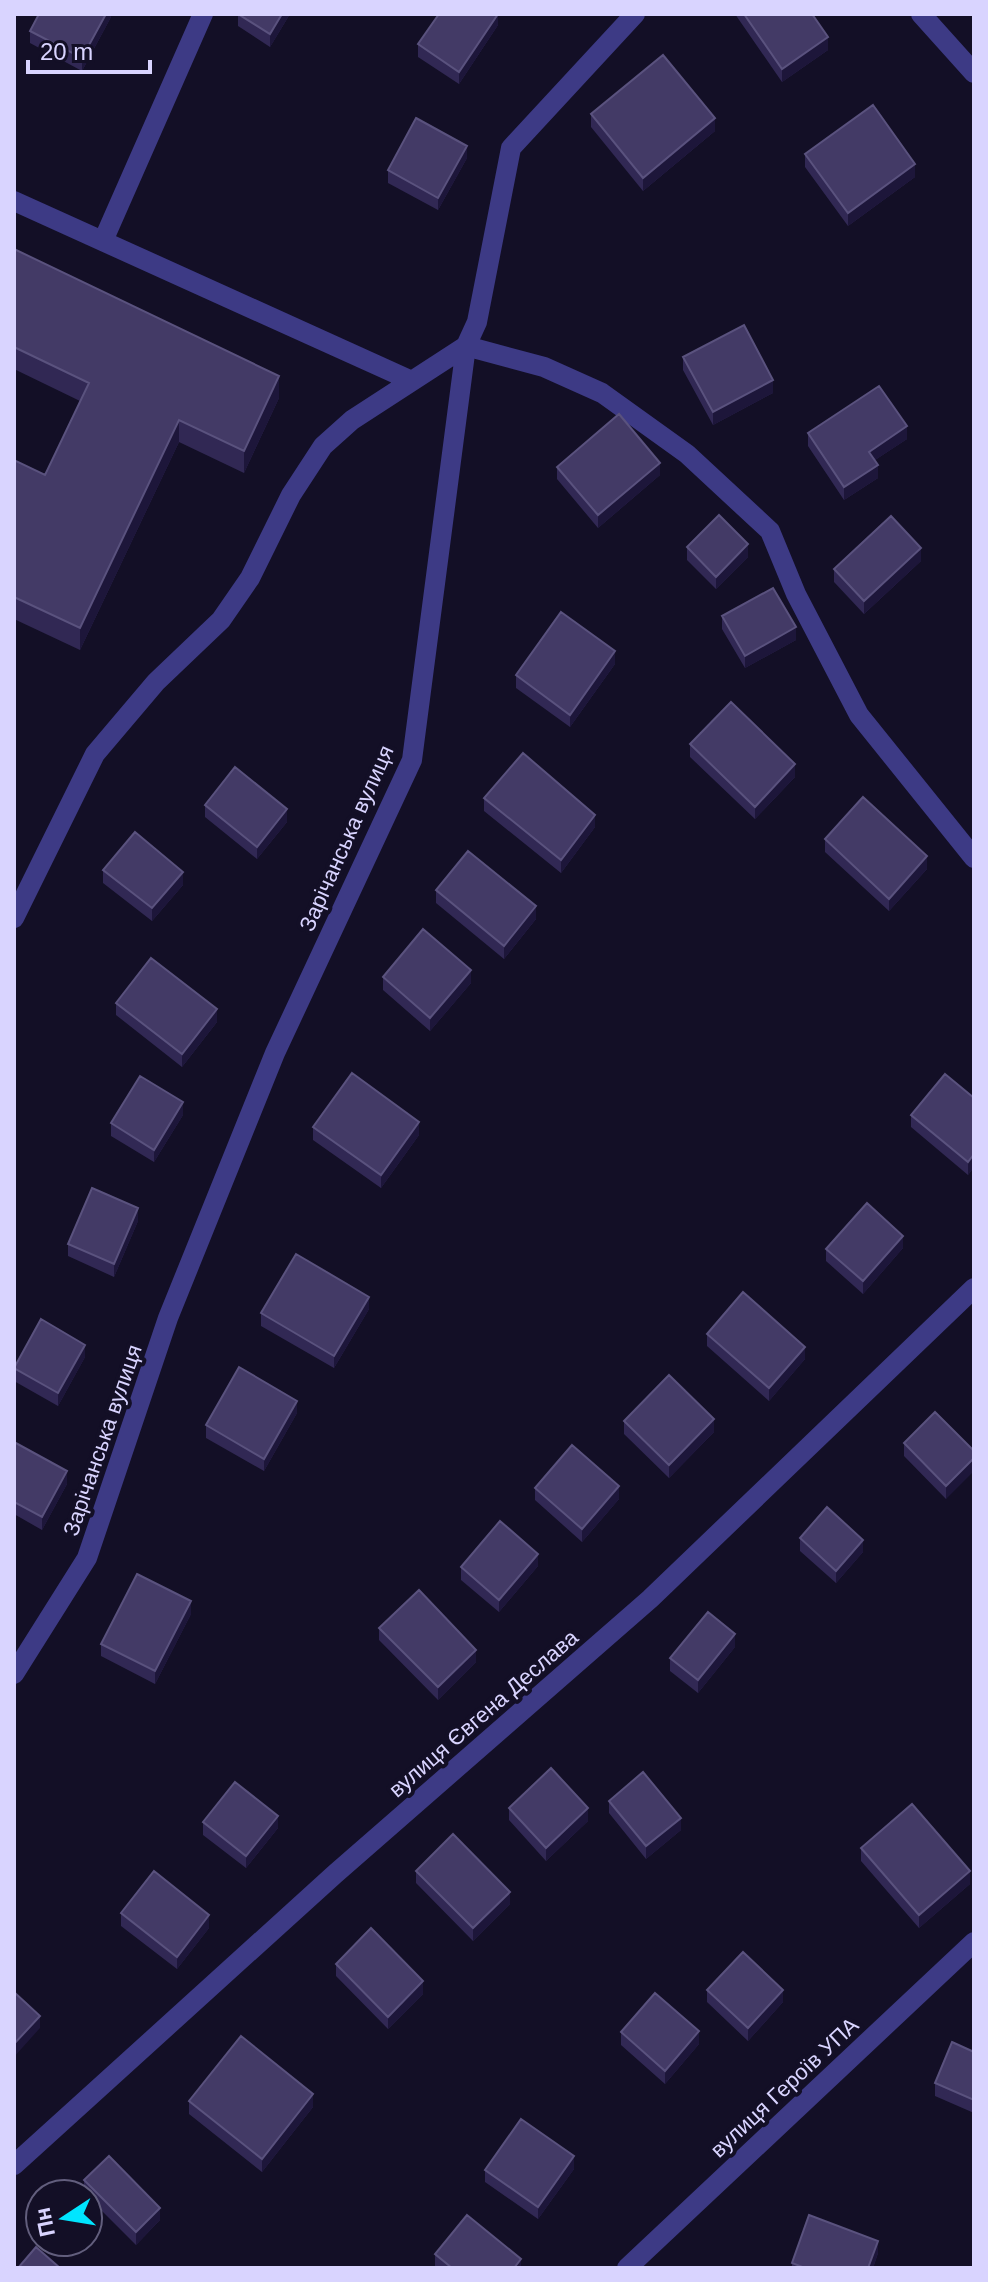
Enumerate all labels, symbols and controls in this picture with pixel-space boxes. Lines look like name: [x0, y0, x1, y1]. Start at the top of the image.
scale bar: [28, 24, 150, 74]
text: 20 m: [40, 38, 93, 65]
street label: Зарічанська вулиця: [294, 741, 399, 935]
street label: Зарічанська вулиця: [58, 1341, 147, 1539]
street label: вулиця Євгена Деслава: [384, 1624, 583, 1802]
street label: вулиця Героїв УПА: [705, 2012, 864, 2162]
north arrow: [24, 2178, 104, 2258]
text: Пн: [30, 2205, 60, 2239]

